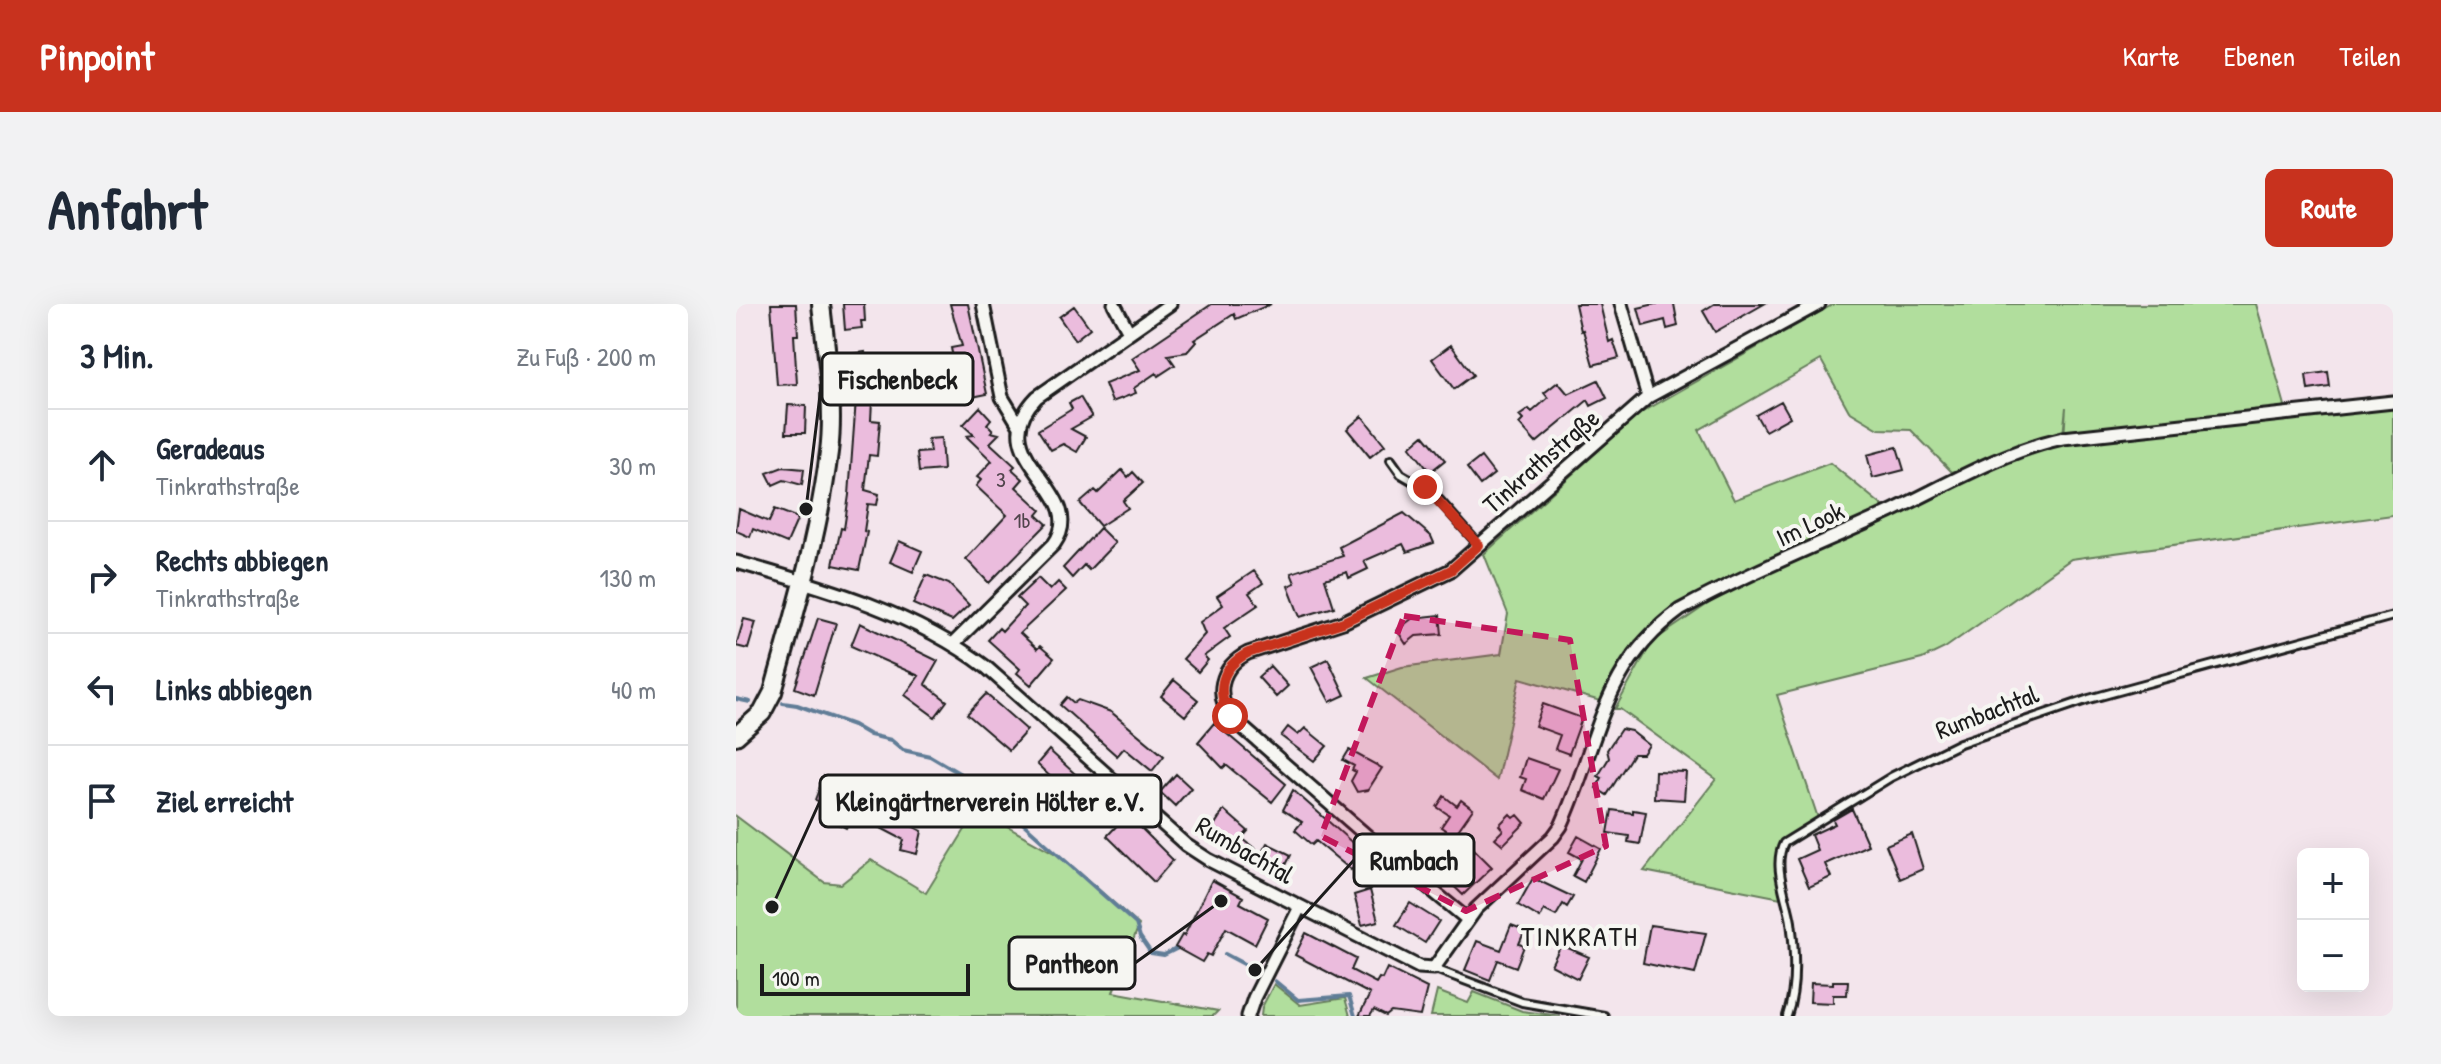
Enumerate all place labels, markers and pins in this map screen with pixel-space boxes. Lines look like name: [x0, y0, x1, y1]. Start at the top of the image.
callout: Fischenbeck: [822, 353, 973, 405]
callout: Kleingärtnerverein Hölter e.V.: [820, 775, 1161, 827]
callout: Rumbach: [1354, 834, 1474, 886]
callout: Pantheon: [1009, 937, 1135, 989]

